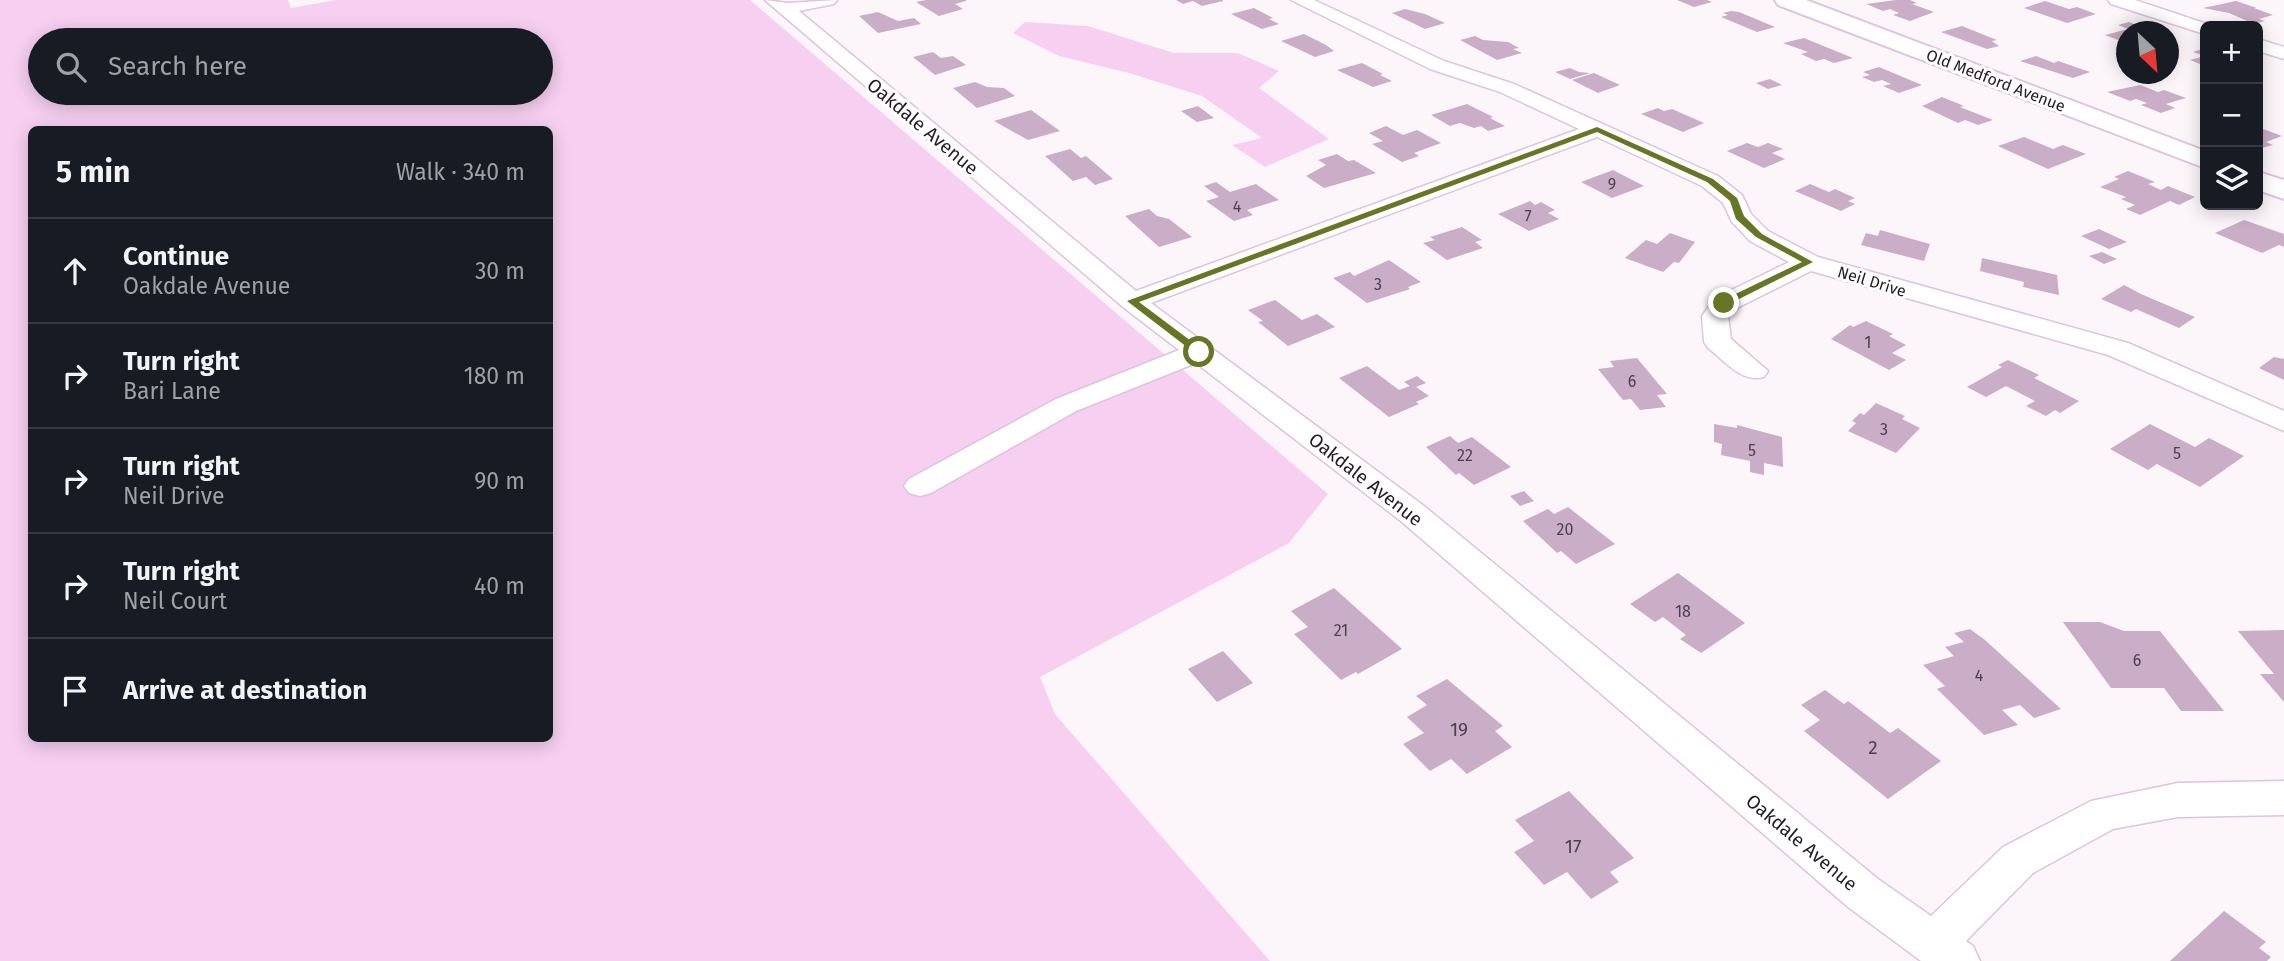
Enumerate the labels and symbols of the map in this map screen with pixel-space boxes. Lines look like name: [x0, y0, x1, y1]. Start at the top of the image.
north arrow: [2116, 21, 2179, 84]
street label: Old Medford Avenue: [1924, 45, 2068, 116]
street label: Oakdale Avenue: [862, 73, 983, 180]
house number: 9: [1608, 175, 1616, 194]
house number: 4: [1233, 197, 1242, 216]
house number: 7: [1524, 207, 1532, 226]
street label: Neil Drive: [1835, 262, 1908, 301]
house number: 3: [1374, 275, 1382, 294]
route end: [1708, 287, 1739, 318]
house number: 1: [1865, 333, 1871, 352]
route start: [1183, 336, 1214, 367]
house number: 6: [1628, 372, 1636, 391]
house number: 3: [1880, 420, 1888, 439]
street label: Oakdale Avenue: [1304, 428, 1427, 531]
house number: 5: [1748, 441, 1756, 460]
house number: 5: [2173, 444, 2181, 463]
house number: 22: [1457, 446, 1473, 465]
house number: 20: [1557, 520, 1573, 539]
house number: 18: [1675, 602, 1691, 621]
house number: 21: [1334, 621, 1348, 640]
house number: 6: [2133, 651, 2141, 670]
house number: 4: [1975, 666, 1984, 685]
house number: 19: [1450, 718, 1468, 741]
house number: 2: [1868, 736, 1878, 759]
street label: Oakdale Avenue: [1741, 789, 1862, 896]
house number: 17: [1565, 835, 1581, 858]

